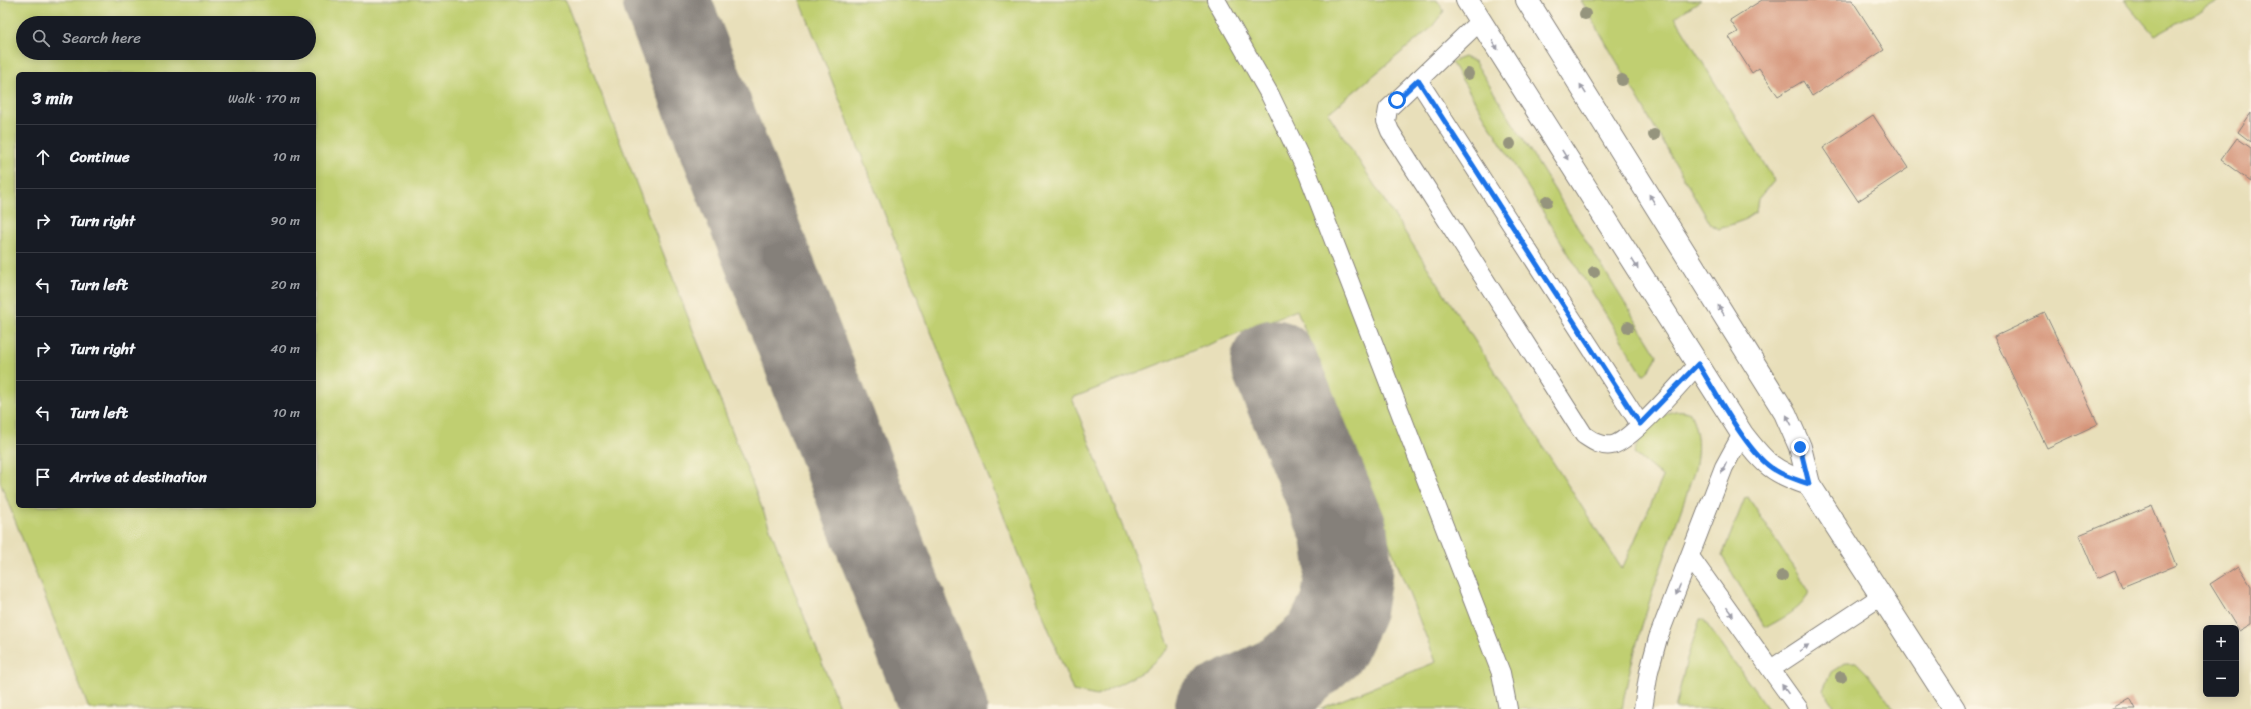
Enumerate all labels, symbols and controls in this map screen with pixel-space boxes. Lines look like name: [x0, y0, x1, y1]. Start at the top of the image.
search box: [16, 16, 316, 60]
text: Search here: [62, 25, 141, 51]
icon: search: [30, 27, 52, 49]
one-way arrow: [1492, 39, 1499, 51]
text: 3 min: [32, 83, 73, 113]
one-way arrow: [1579, 83, 1586, 95]
text: Walk · 170 m: [228, 87, 300, 110]
route start: [1388, 91, 1406, 109]
text: Continue: [70, 144, 130, 170]
text: 10 m: [273, 145, 300, 168]
icon: ahead: [32, 146, 54, 168]
one-way arrow: [1561, 150, 1569, 160]
one-way arrow: [1648, 194, 1655, 205]
text: Turn right: [70, 208, 135, 234]
text: 90 m: [270, 209, 300, 232]
icon: right: [32, 210, 54, 232]
one-way arrow: [1631, 259, 1638, 270]
text: Turn left: [70, 272, 128, 298]
text: 20 m: [271, 273, 300, 296]
icon: left: [32, 274, 54, 296]
one-way arrow: [1717, 304, 1724, 316]
text: Turn right: [70, 336, 135, 362]
text: 40 m: [270, 337, 300, 360]
icon: right: [32, 338, 54, 360]
text: Turn left: [70, 400, 128, 426]
text: 10 m: [273, 401, 300, 424]
icon: left: [32, 402, 54, 424]
one-way arrow: [1786, 414, 1792, 426]
route end: [1791, 438, 1809, 456]
one-way arrow: [1721, 463, 1727, 474]
text: Arrive at destination: [70, 464, 207, 490]
icon: arrive: [32, 466, 54, 488]
one-way arrow: [1674, 584, 1680, 596]
one-way arrow: [1726, 607, 1734, 617]
map controls: [2203, 625, 2239, 697]
button: +: [2203, 625, 2239, 661]
one-way arrow: [1798, 644, 1809, 652]
button: −: [2203, 661, 2239, 697]
one-way arrow: [1781, 684, 1789, 694]

